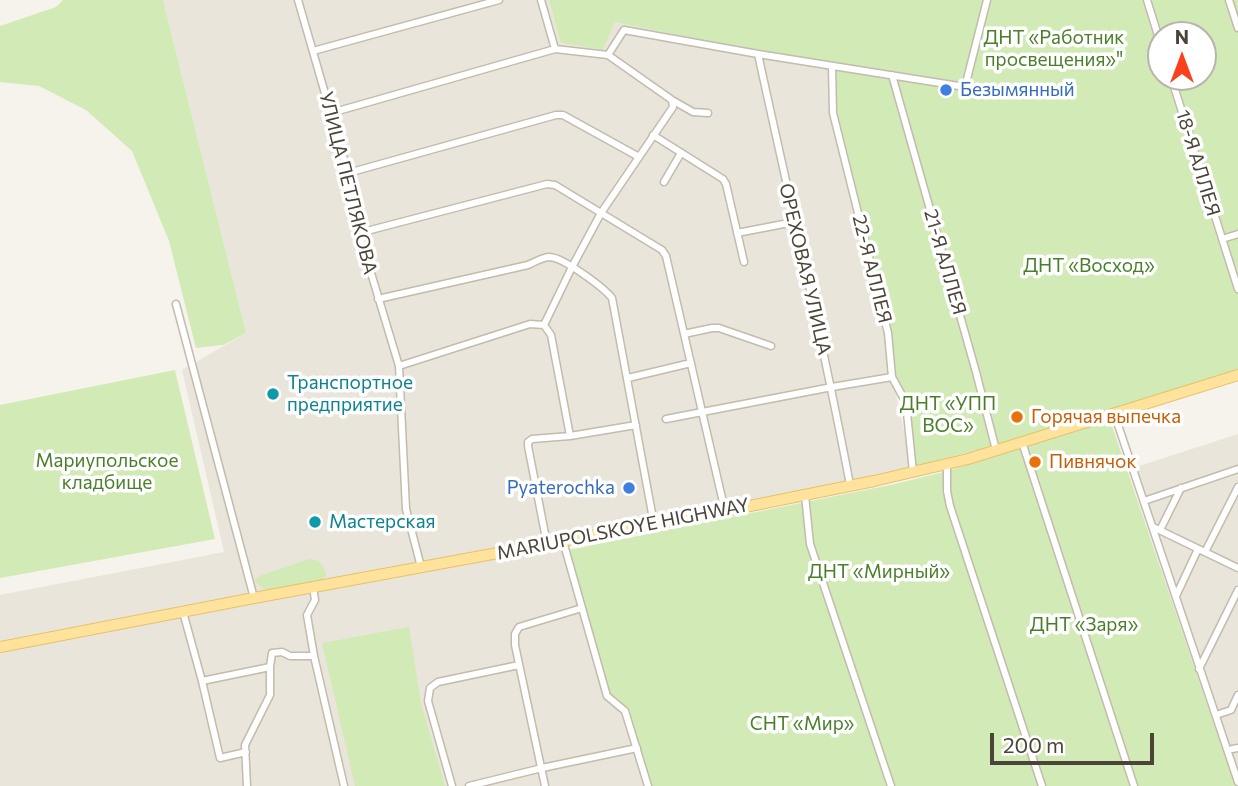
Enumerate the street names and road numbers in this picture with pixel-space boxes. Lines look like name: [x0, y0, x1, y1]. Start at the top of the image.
street label: УЛИЦА ПЕТЛЯКОВА: [314, 89, 382, 277]
street label: 18-Я АЛЛЕЯ: [1171, 107, 1225, 219]
street label: ОРЕХОВАЯ УЛИЦА: [774, 181, 836, 357]
street label: 21-Я АЛЛЕЯ: [919, 207, 971, 317]
street label: 22-Я АЛЛЕЯ: [848, 212, 896, 326]
street label: MARIUPOLSKOYE HIGHWAY: [495, 493, 751, 565]

